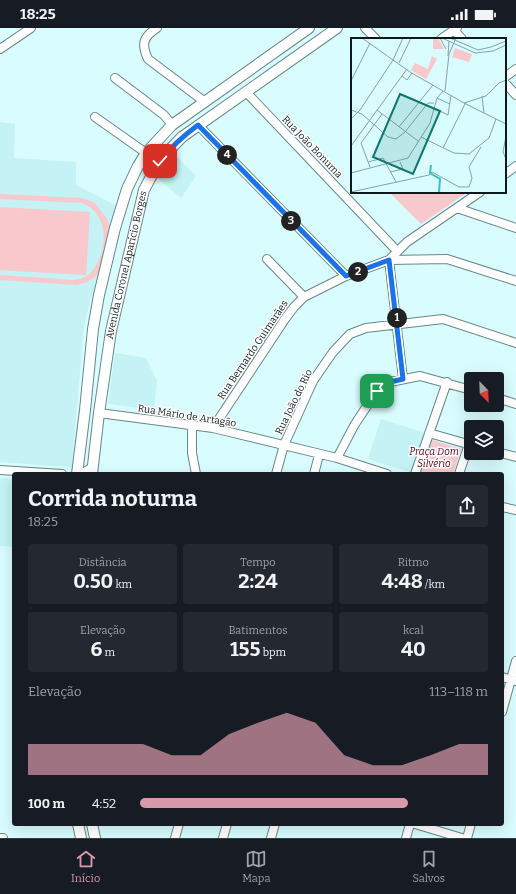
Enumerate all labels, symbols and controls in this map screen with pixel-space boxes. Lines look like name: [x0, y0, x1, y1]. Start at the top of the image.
text: 18:25: [20, 5, 56, 23]
inset map: [351, 38, 506, 193]
street label: Rua João Bonuma: [279, 113, 345, 181]
pin: [143, 144, 177, 178]
pin: 4: [217, 145, 237, 165]
text: 4: [224, 148, 230, 161]
icon: check: [149, 150, 171, 172]
street label: Avenida Coronel Aparício Borges: [104, 190, 150, 340]
pin: 3: [281, 211, 301, 231]
text: 3: [288, 214, 294, 227]
pin: 2: [348, 262, 368, 282]
text: 2: [355, 265, 361, 278]
street label: Rua Bernardo Guimarães: [215, 298, 291, 402]
pin: 1: [387, 308, 407, 328]
text: 1: [395, 311, 399, 324]
street label: Rua João do Rio: [273, 367, 315, 437]
north arrow: [464, 372, 504, 412]
map controls: [464, 372, 504, 460]
pin: [360, 374, 394, 408]
icon: arrive: [366, 380, 388, 402]
street label: Rua Mário de Artagão: [137, 402, 237, 430]
button: layers: [464, 420, 504, 460]
park label: Praça Dom Silvério: [409, 446, 459, 470]
text: Corrida noturna: [28, 485, 197, 512]
button: share: [446, 485, 488, 527]
text: 18:25: [28, 514, 58, 529]
text: Distância: [79, 556, 127, 569]
text: Tempo: [240, 556, 276, 569]
text: Ritmo: [398, 556, 429, 569]
text: 0.50: [73, 569, 113, 593]
text: 2:24: [238, 569, 278, 593]
text: 4:48: [382, 569, 423, 593]
text: km: [113, 578, 132, 591]
text: /km: [423, 578, 445, 591]
text: Elevação: [80, 624, 125, 637]
text: Batimentos: [228, 624, 288, 637]
text: kcal: [403, 624, 424, 637]
text: 6: [90, 637, 102, 661]
text: 155: [230, 637, 260, 661]
text: 40: [401, 637, 426, 661]
text: m: [102, 646, 115, 659]
text: bpm: [260, 646, 286, 659]
text: Elevação: [28, 684, 81, 699]
text: 113–118 m: [429, 684, 488, 699]
text: 100 m: [28, 796, 65, 811]
text: 4:52: [92, 796, 116, 811]
tab: Início: [71, 848, 100, 885]
tab: Mapa: [242, 848, 270, 885]
tab: Salvos: [412, 848, 445, 885]

